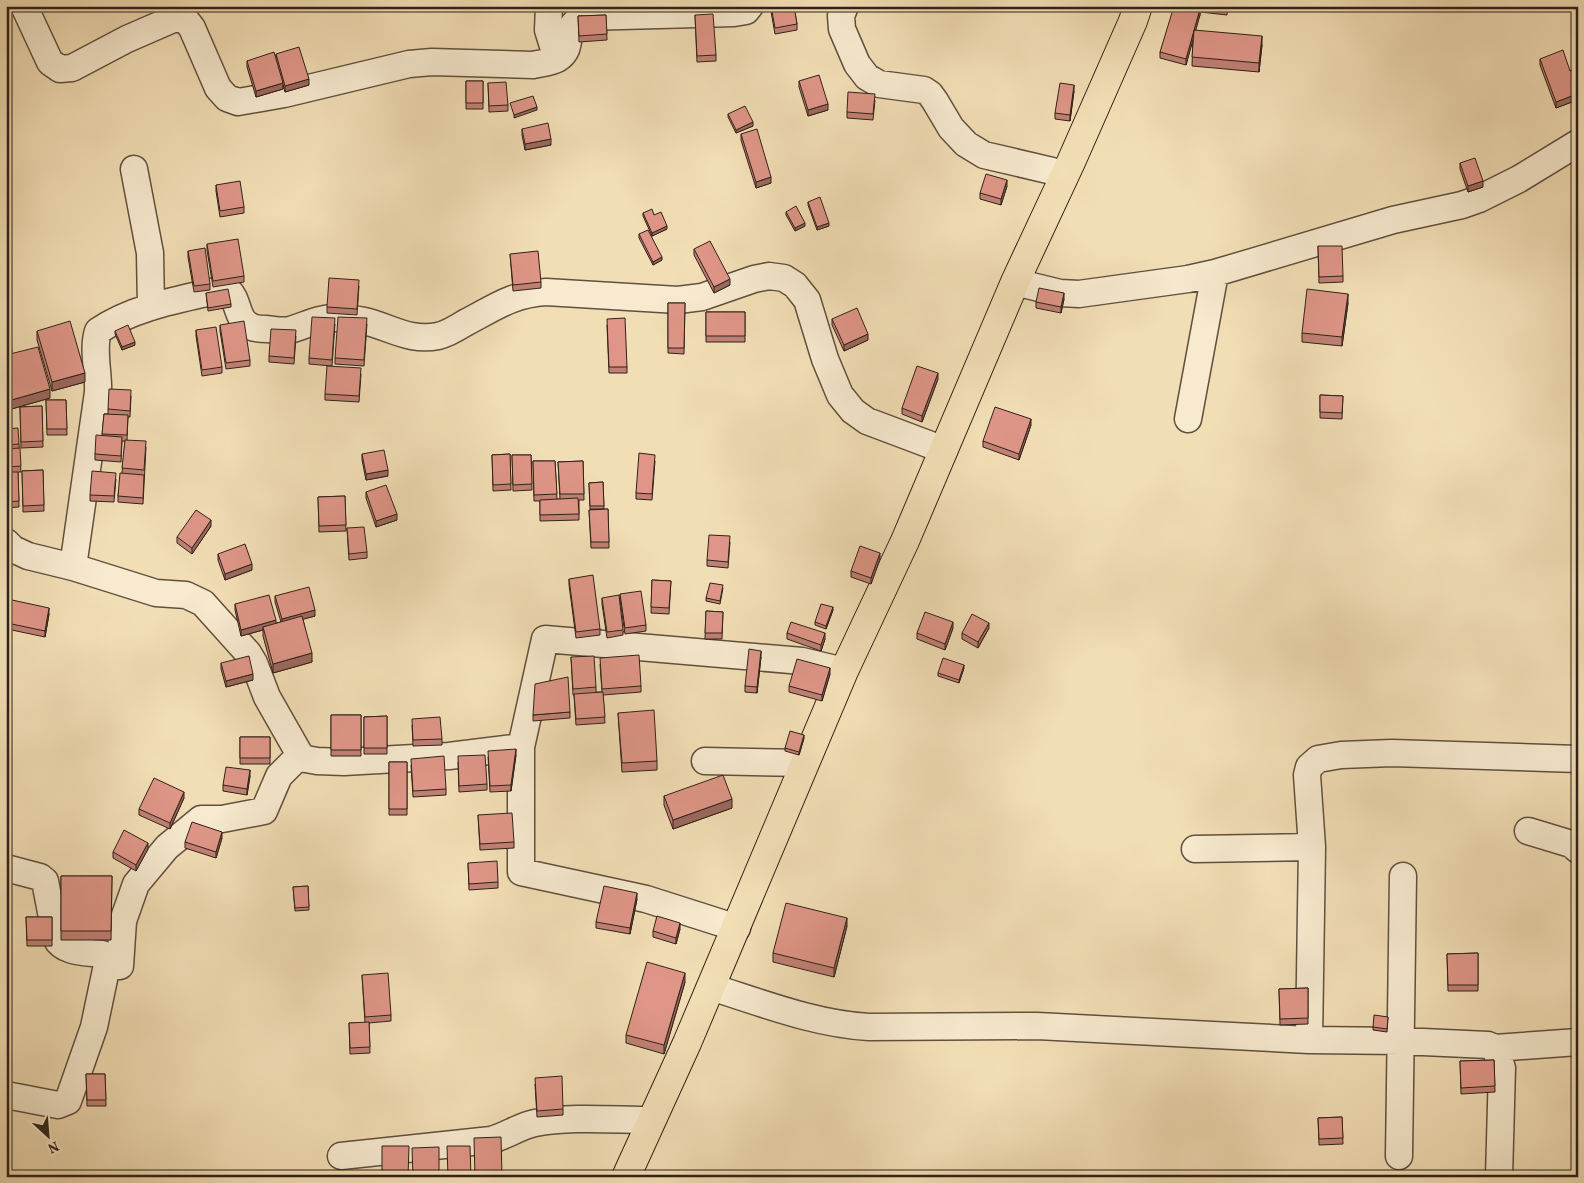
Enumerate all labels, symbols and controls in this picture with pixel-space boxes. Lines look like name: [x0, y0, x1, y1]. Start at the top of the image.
north arrow: [22, 1110, 72, 1160]
text: N: [44, 1136, 62, 1157]

